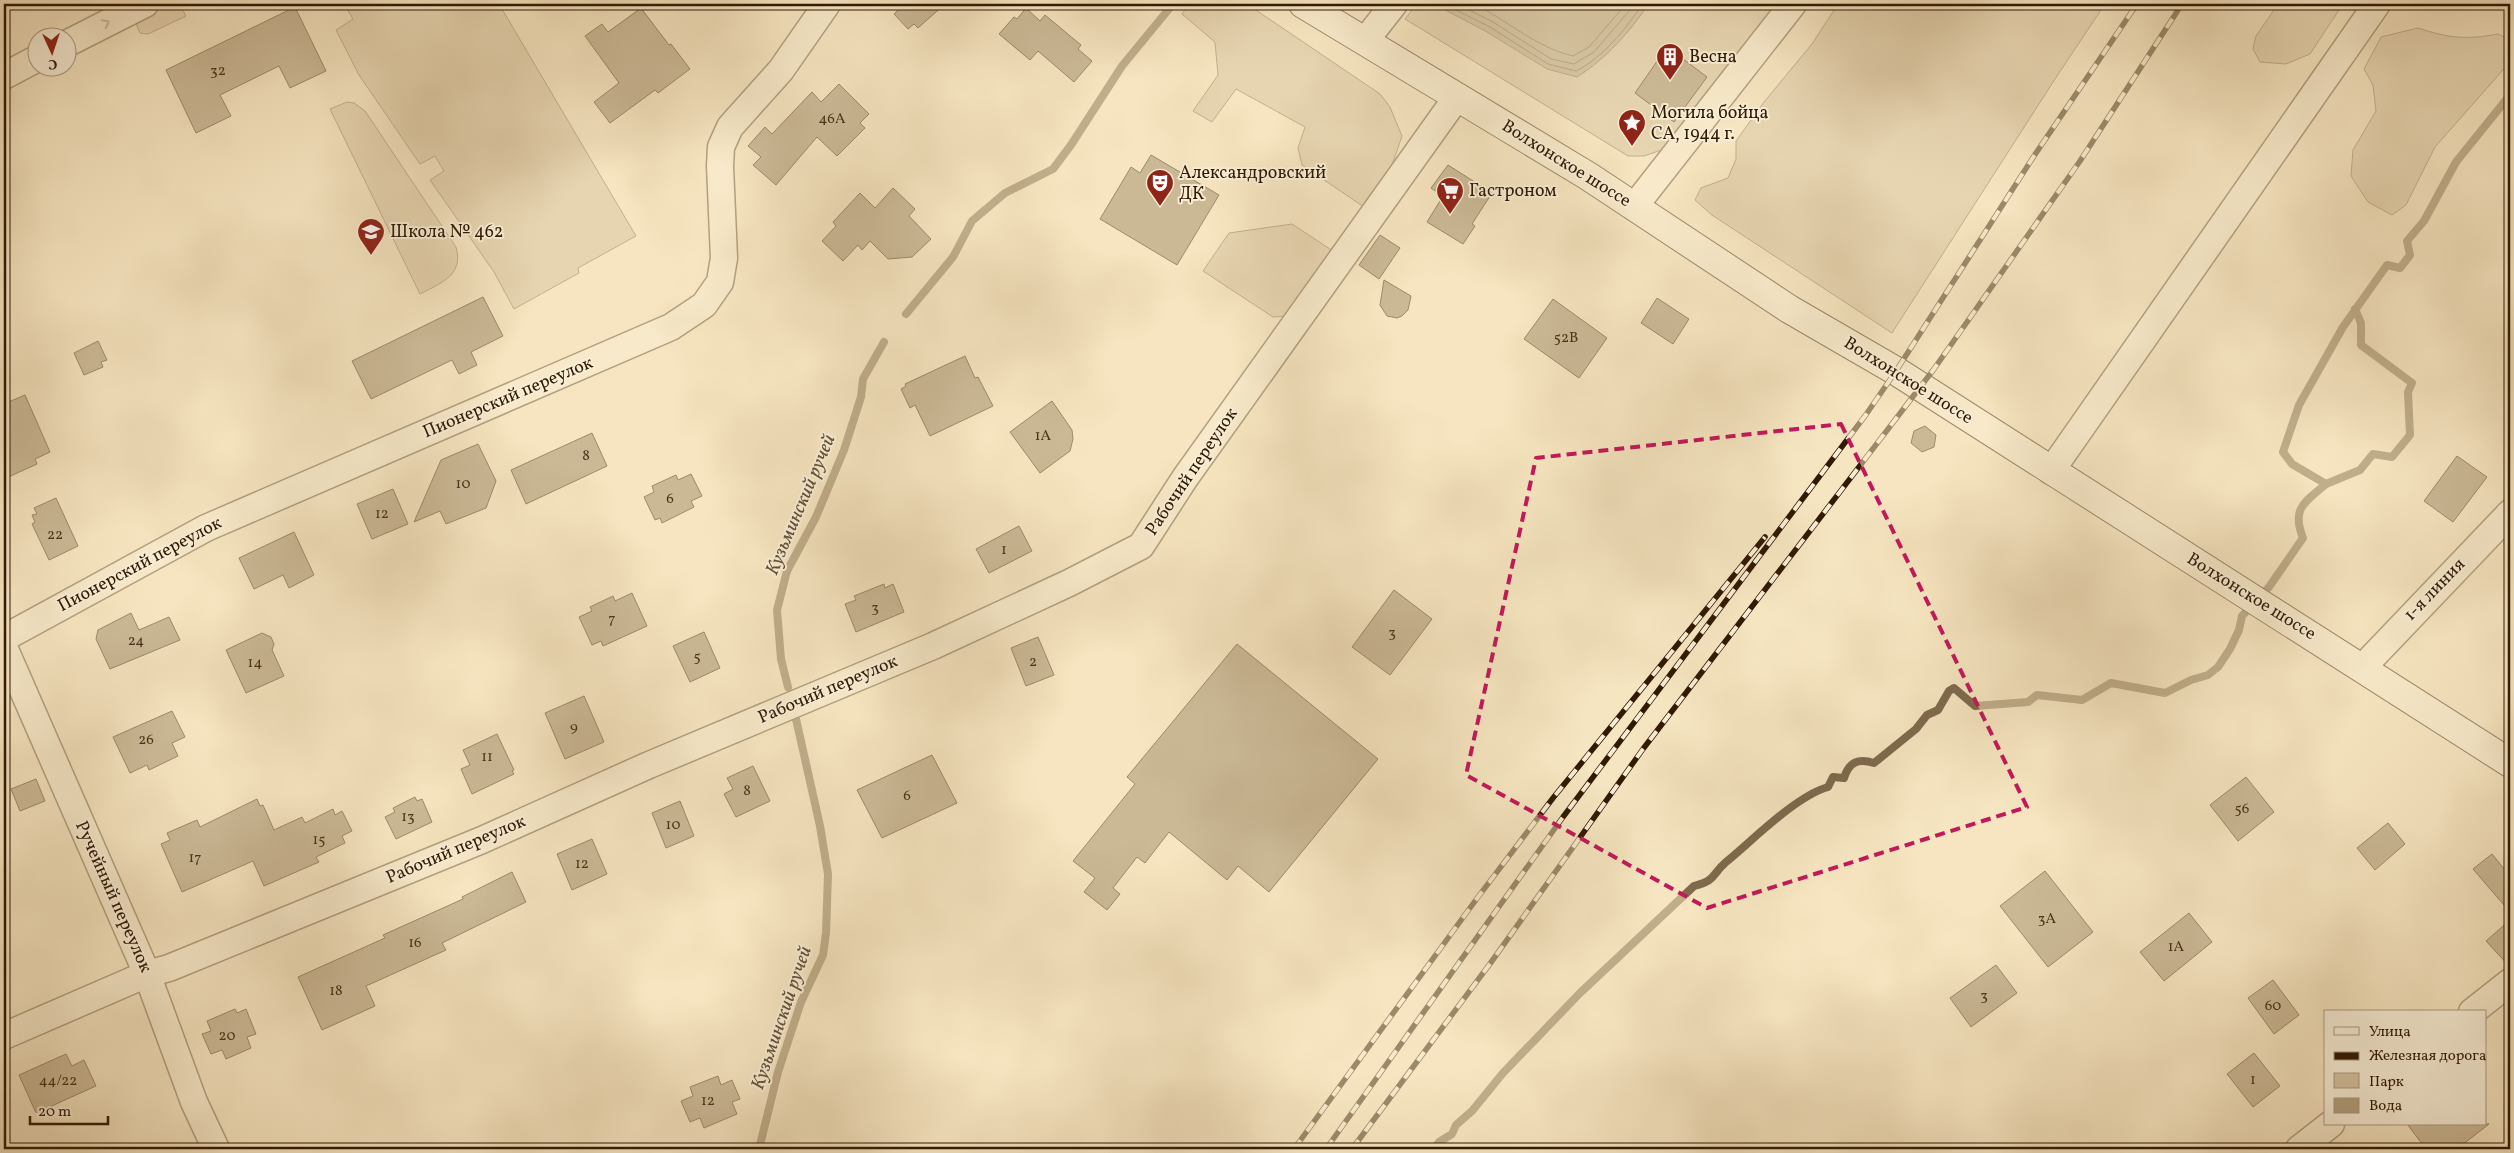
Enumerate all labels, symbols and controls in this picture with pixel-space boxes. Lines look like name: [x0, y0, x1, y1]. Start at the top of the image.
one-way arrow: [101, 19, 110, 29]
north arrow: [28, 28, 78, 78]
building icon: Весна: [1655, 42, 1685, 81]
place label: Весна: [1689, 45, 1737, 70]
text: С: [48, 54, 58, 73]
house number: 32: [210, 61, 226, 82]
place label: Могила бойца СА, 1944 г.: [1651, 101, 1768, 147]
place icon: Могила бойца СА, 1944 г.: [1617, 108, 1647, 147]
house number: 46А: [819, 109, 846, 130]
street label: Волхонское шоссе: [1496, 114, 1636, 214]
place label: Александровский ДК: [1179, 161, 1326, 207]
theatre icon: Александровский ДК: [1145, 168, 1175, 207]
supermarket icon: Гастроном: [1435, 176, 1465, 215]
place label: Гастроном: [1469, 179, 1557, 204]
school or university icon: Школа № 462: [356, 217, 386, 256]
place label: Школа № 462: [390, 220, 503, 245]
house number: 52В: [1554, 328, 1578, 349]
street label: Волхонское шоссе: [1838, 331, 1978, 431]
street label: Пионерский переулок: [419, 351, 597, 445]
street label: Рабочий переулок: [1140, 403, 1244, 541]
house number: 1А: [1035, 426, 1052, 447]
water label: Кузьминский ручей: [760, 430, 842, 579]
house number: 8: [582, 446, 590, 467]
house number: 10: [456, 474, 470, 495]
house number: 6: [666, 489, 674, 510]
house number: 12: [375, 504, 389, 525]
street label: Пионерский переулок: [53, 511, 227, 619]
house number: 22: [47, 525, 63, 546]
house number: 1: [1001, 540, 1007, 561]
street label: Волхонское шоссе: [2181, 547, 2321, 647]
street label: 1-я линия: [2399, 553, 2471, 627]
house number: 3: [871, 598, 879, 619]
house number: 7: [608, 609, 616, 630]
house number: 3: [1388, 623, 1396, 644]
house number: 24: [128, 631, 144, 652]
house number: 5: [693, 647, 701, 668]
street label: Рабочий переулок: [754, 649, 902, 731]
house number: 2: [1029, 652, 1037, 673]
house number: 14: [248, 653, 262, 674]
house number: 9: [570, 717, 578, 738]
house number: 26: [138, 730, 154, 751]
house number: 11: [481, 747, 493, 768]
house number: 8: [743, 781, 751, 802]
house number: 6: [903, 786, 911, 807]
house number: 56: [2235, 799, 2249, 820]
house number: 13: [401, 807, 415, 828]
street label: Рабочий переулок: [382, 809, 530, 891]
house number: 10: [666, 815, 680, 836]
street label: Ручейный переулок: [68, 817, 158, 977]
house number: 15: [312, 830, 326, 851]
house number: 17: [188, 848, 202, 869]
house number: 12: [575, 854, 589, 875]
house number: 3А: [2038, 909, 2057, 930]
house number: 16: [408, 933, 422, 954]
house number: 1А: [2168, 937, 2185, 958]
water label: Кузьминский ручей: [745, 942, 819, 1093]
house number: 18: [329, 981, 343, 1002]
house number: 3: [1980, 986, 1988, 1007]
house number: 60: [2265, 996, 2281, 1017]
legend: [2324, 1010, 2486, 1126]
text: Улица: [2369, 1022, 2411, 1043]
house number: 20: [219, 1026, 235, 1047]
text: Железная дорога: [2369, 1046, 2486, 1067]
house number: 1: [2250, 1070, 2256, 1091]
house number: 44/22: [39, 1071, 77, 1092]
text: Парк: [2369, 1072, 2404, 1093]
house number: 12: [701, 1091, 715, 1112]
scale bar: [30, 1093, 108, 1125]
text: Вода: [2369, 1096, 2402, 1117]
text: 20 m: [38, 1102, 71, 1123]

